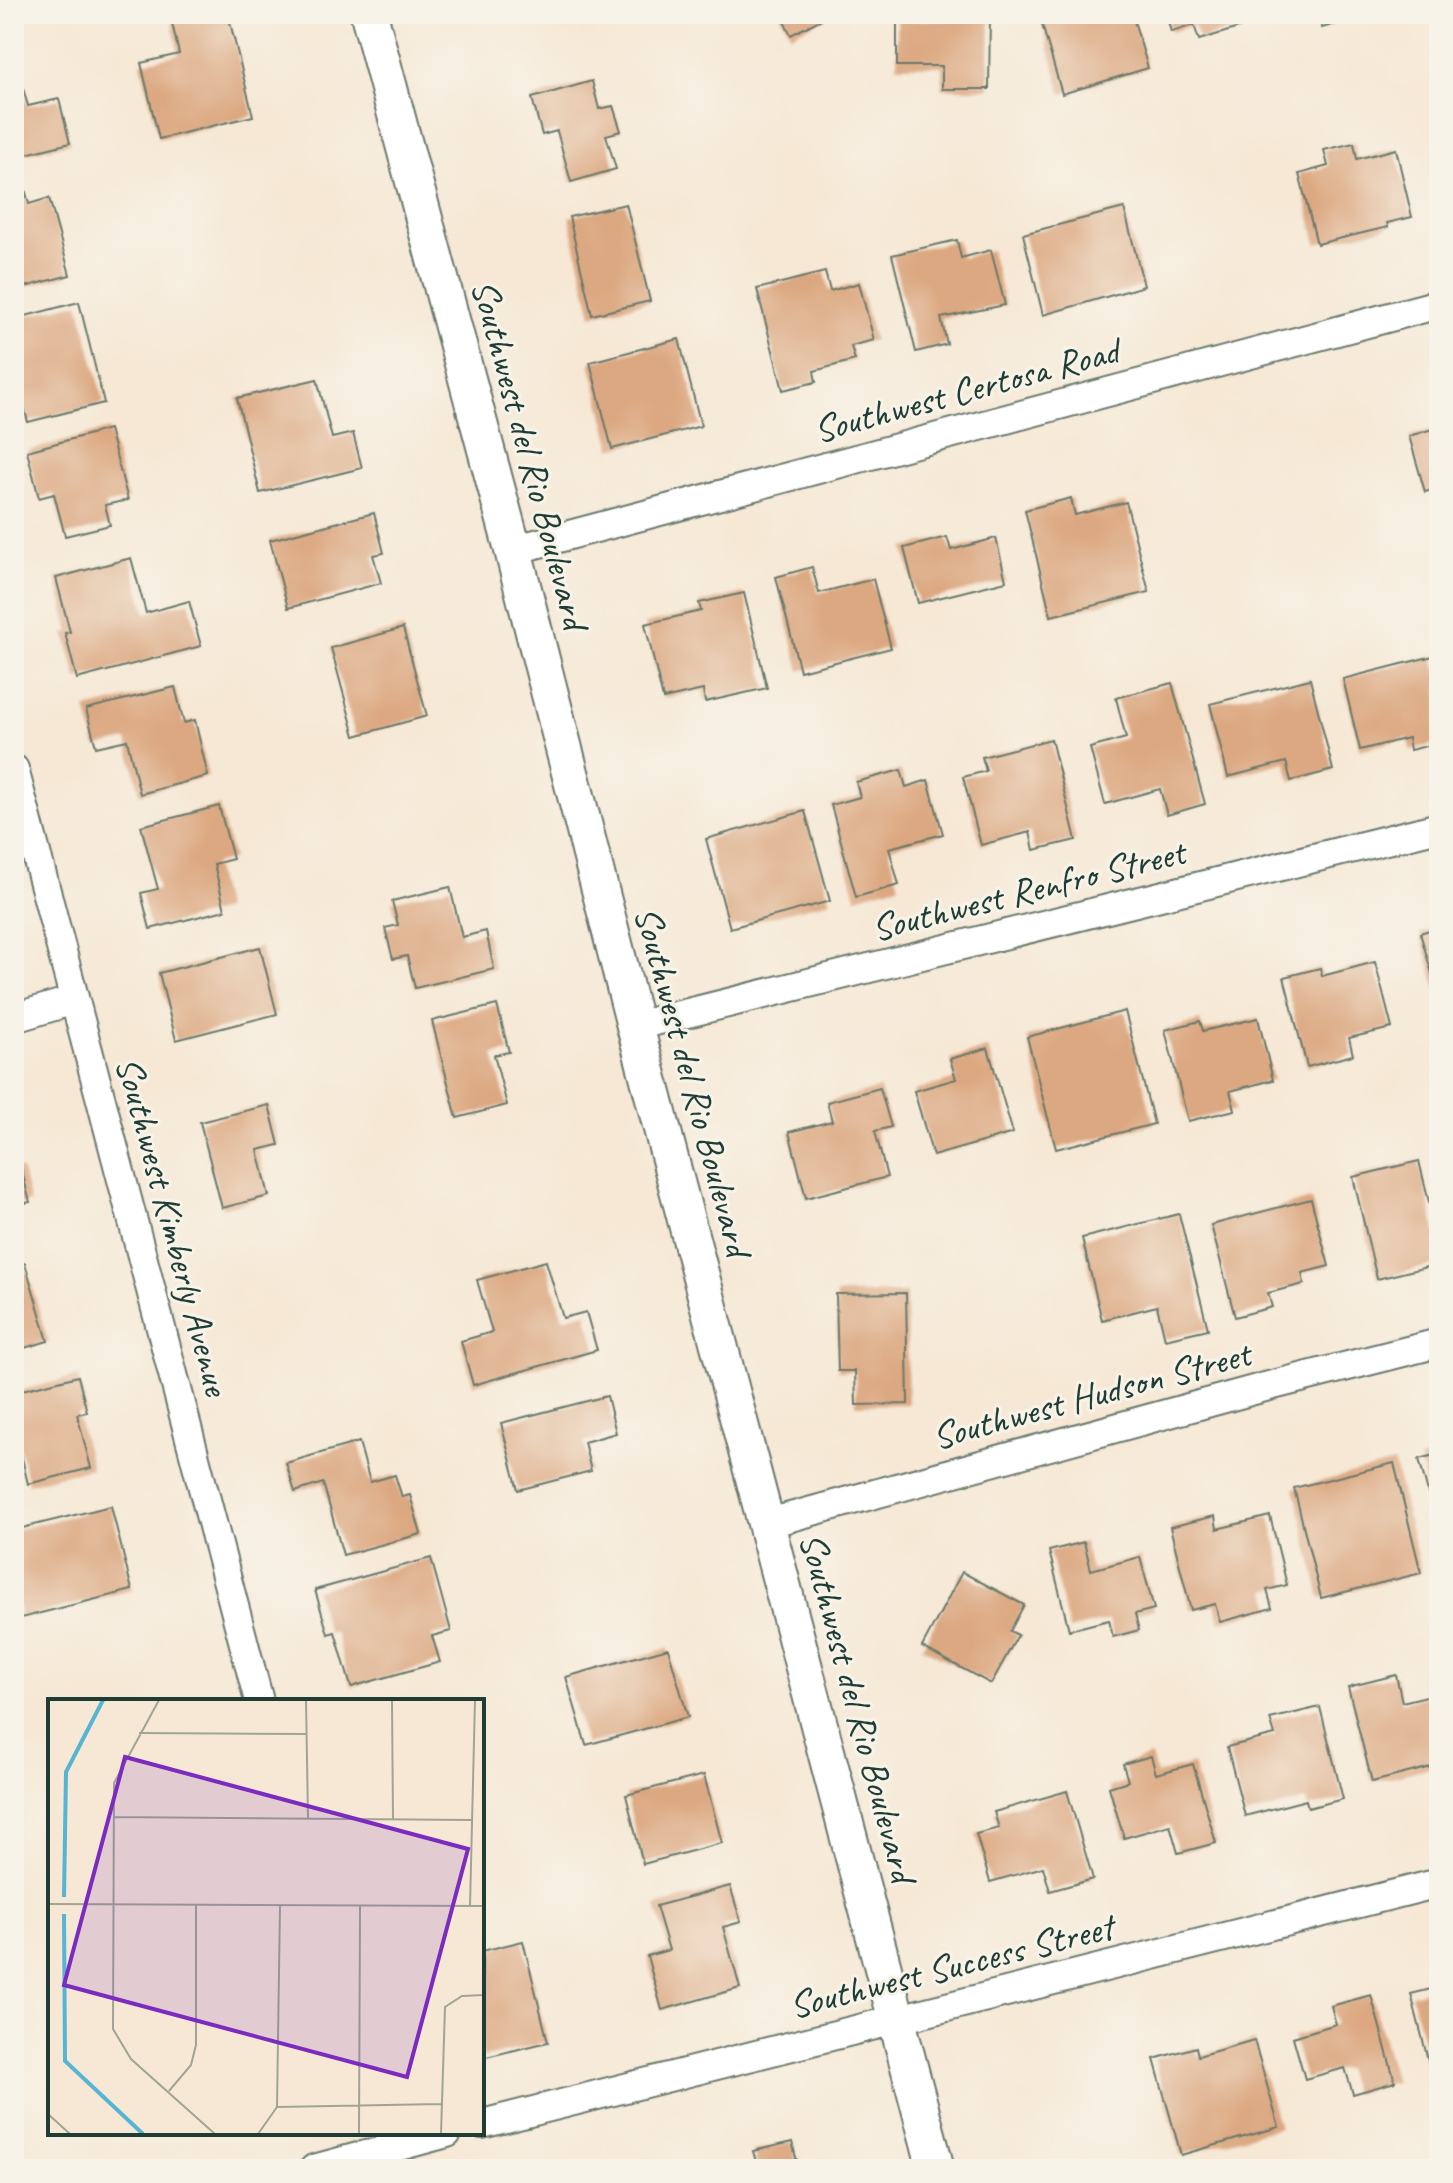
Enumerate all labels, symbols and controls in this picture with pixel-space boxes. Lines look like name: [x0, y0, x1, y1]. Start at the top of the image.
street label: Southwest del Rio Boulevard: [461, 275, 601, 639]
street label: Southwest Certosa Road: [809, 325, 1128, 453]
street label: Southwest Renfro Street: [867, 828, 1193, 952]
street label: Southwest del Rio Boulevard: [624, 902, 764, 1266]
street label: Southwest Kimberly Avenue: [105, 1052, 241, 1403]
street label: Southwest Hudson Street: [927, 1329, 1258, 1460]
street label: Southwest del Rio Boulevard: [789, 1528, 929, 1892]
inset map: [48, 1699, 484, 2135]
street label: Southwest Success Street: [784, 1902, 1123, 2029]

